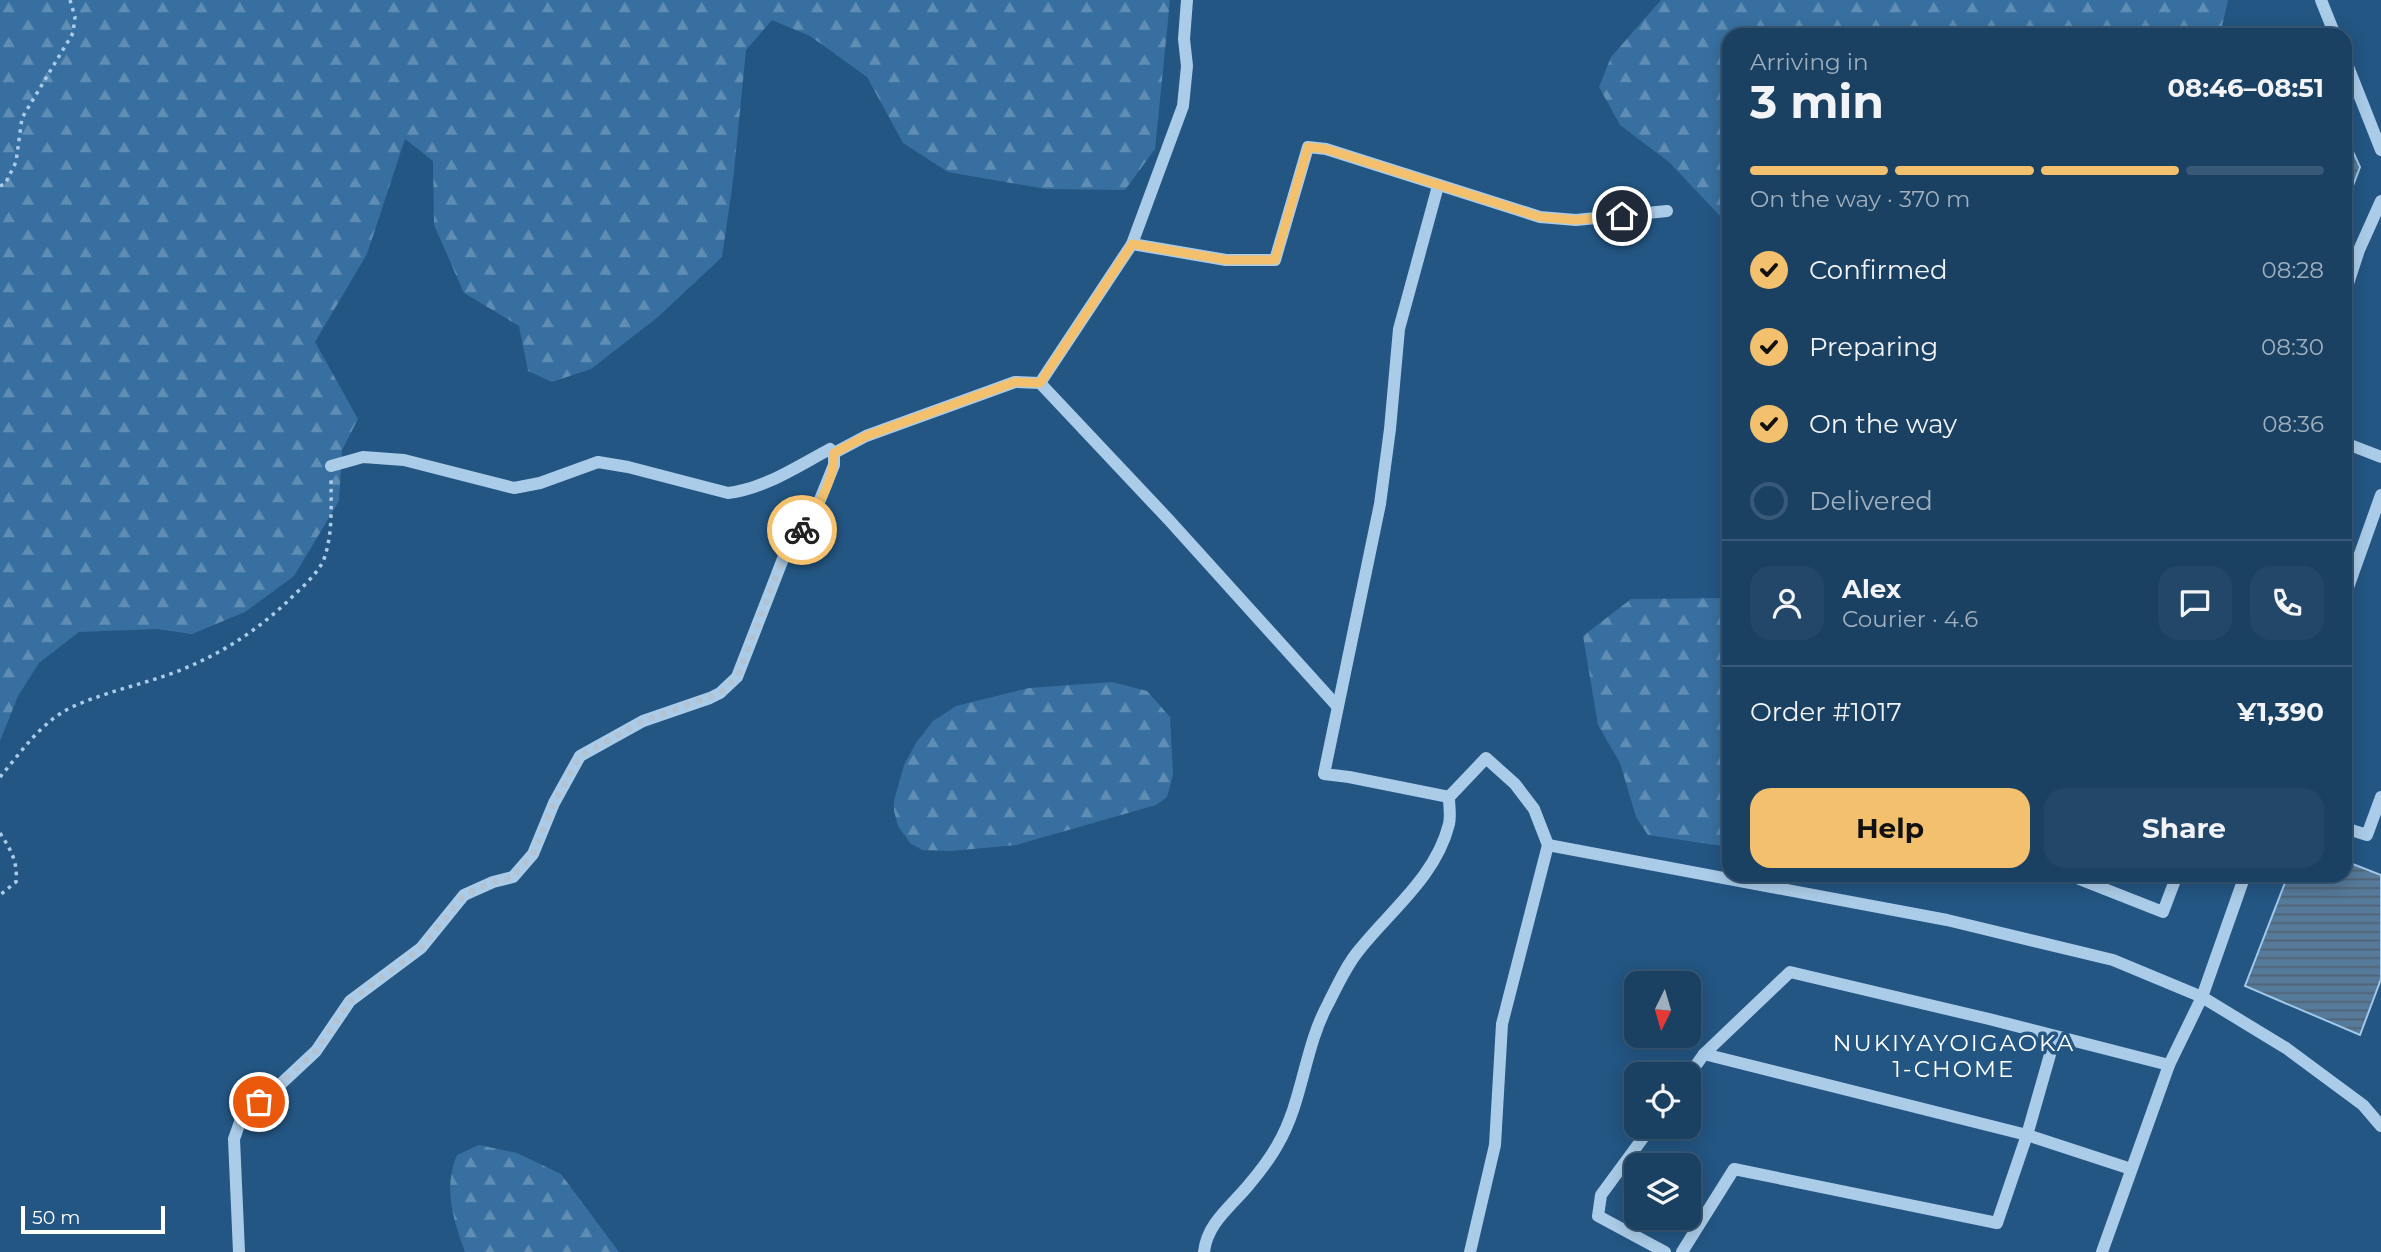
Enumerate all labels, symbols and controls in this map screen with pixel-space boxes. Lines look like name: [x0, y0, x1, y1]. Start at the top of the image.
text: Arriving in: [1750, 48, 1869, 76]
text: 08:46–08:51: [2167, 72, 2324, 104]
text: 3 min: [1750, 73, 1884, 130]
text: On the way · 370 m: [1750, 185, 1970, 213]
pin: [1592, 186, 1652, 246]
icon: home: [1603, 197, 1641, 235]
icon: check: [1750, 251, 1788, 289]
text: Confirmed: [1809, 254, 1948, 286]
text: 08:28: [2261, 256, 2324, 284]
icon: check: [1750, 328, 1788, 366]
text: Preparing: [1809, 331, 1938, 363]
text: 08:30: [2261, 333, 2324, 361]
icon: check: [1750, 405, 1788, 443]
text: On the way: [1809, 408, 1957, 440]
text: 08:36: [2262, 410, 2324, 438]
text: Delivered: [1809, 485, 1933, 517]
courier: [767, 495, 837, 565]
icon: bike: [783, 511, 821, 549]
button: person: [1750, 566, 1824, 640]
button: chat: [2158, 566, 2232, 640]
button: phone: [2250, 566, 2324, 640]
text: Alex: [1842, 573, 1901, 605]
text: Courier · 4.6: [1842, 605, 1978, 633]
text: Order #1017: [1750, 696, 1902, 728]
text: ¥1,390: [2237, 696, 2324, 728]
button: Help: [1750, 788, 2030, 868]
button: Share: [2044, 788, 2324, 868]
north arrow: [1624, 971, 1701, 1048]
map controls: [1624, 971, 1701, 1230]
district label: NUKIYAYOIGAOKA 1-CHOME: [1833, 1029, 2075, 1083]
button: locate: [1624, 1062, 1701, 1139]
pin: [229, 1072, 289, 1132]
icon: bag: [240, 1083, 278, 1121]
button: layers: [1624, 1153, 1701, 1230]
scale bar: [21, 1203, 164, 1235]
text: 50 m: [32, 1206, 80, 1229]

